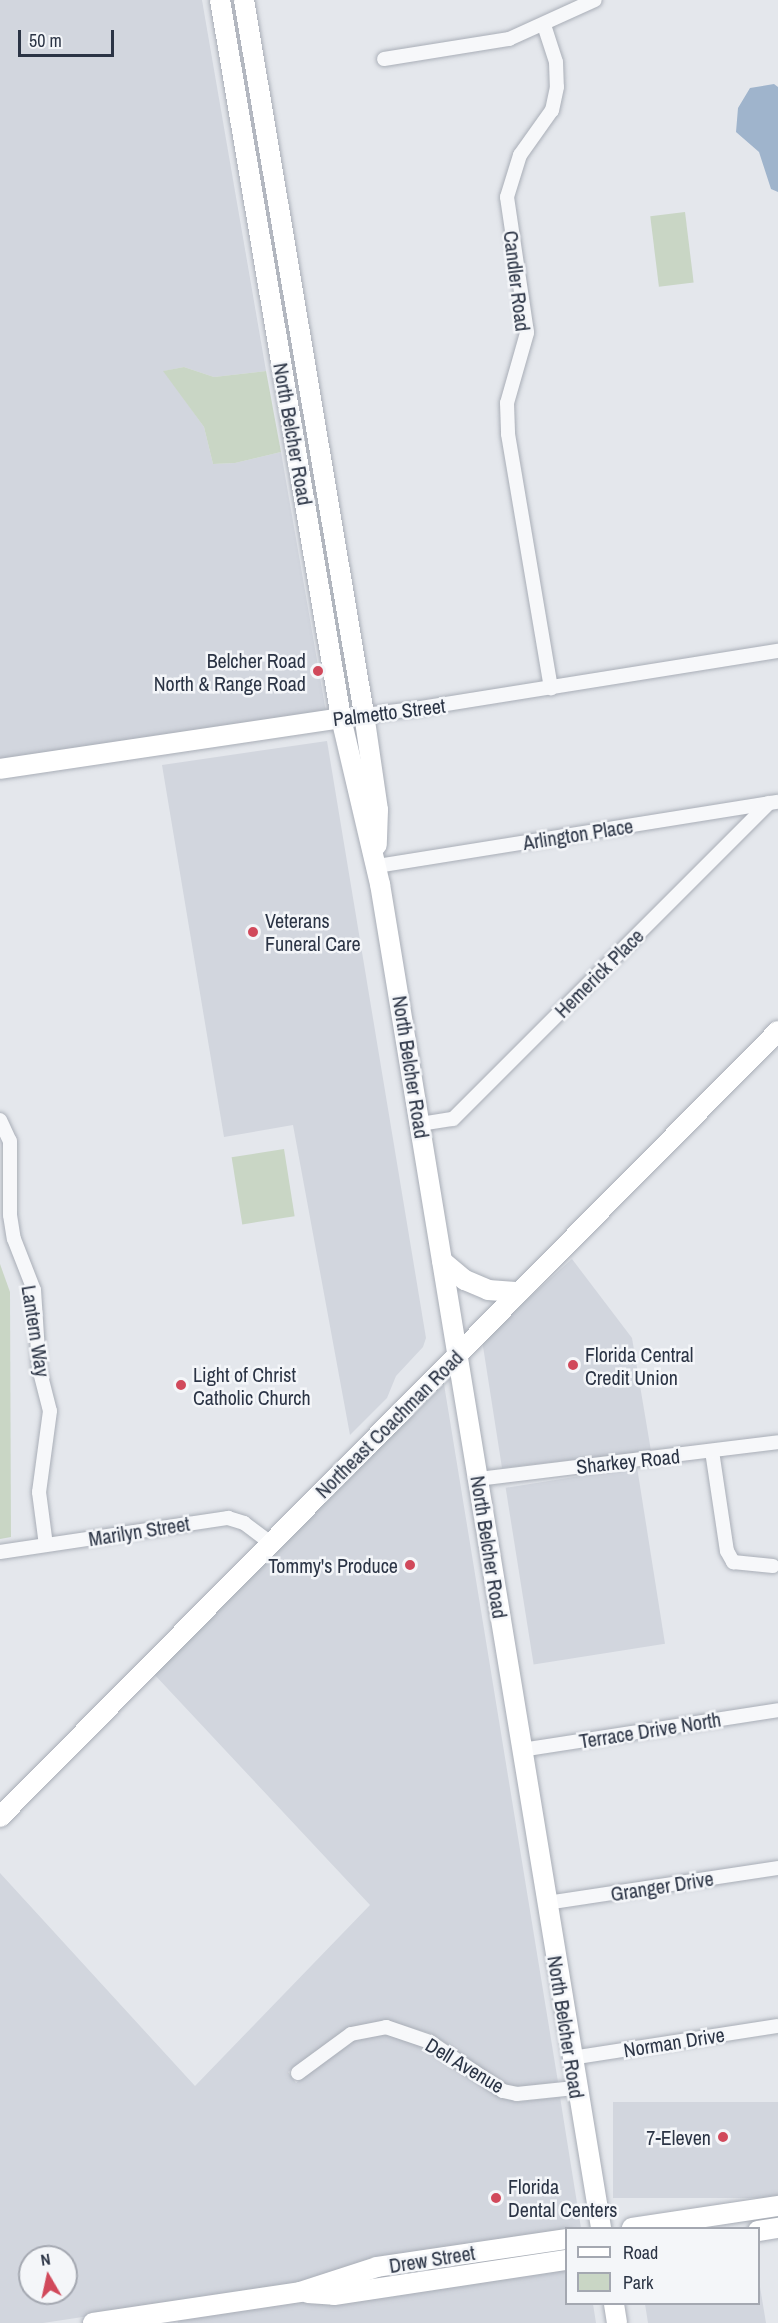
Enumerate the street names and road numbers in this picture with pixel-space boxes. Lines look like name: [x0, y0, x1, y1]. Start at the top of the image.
street label: Candler Road: [499, 229, 535, 333]
street label: North Belcher Road: [269, 361, 317, 507]
street label: Palmetto Street: [331, 693, 447, 731]
street label: Arlington Place: [521, 813, 635, 855]
street label: Hemerick Place: [550, 924, 648, 1022]
street label: North Belcher Road: [388, 994, 434, 1140]
street label: Lantern Way: [17, 1284, 55, 1378]
street label: Northeast Coachman Road: [310, 1345, 468, 1503]
street label: Sharkey Road: [575, 1444, 681, 1478]
street label: North Belcher Road: [466, 1474, 512, 1620]
street label: Marilyn Street: [87, 1511, 191, 1551]
street label: Terrace Drive North: [577, 1707, 723, 1753]
street label: Granger Drive: [609, 1866, 715, 1906]
street label: North Belcher Road: [543, 1954, 589, 2100]
street label: Norman Drive: [622, 2022, 726, 2062]
street label: Dell Avenue: [421, 2032, 509, 2098]
street label: Drew Street: [387, 2240, 477, 2278]

